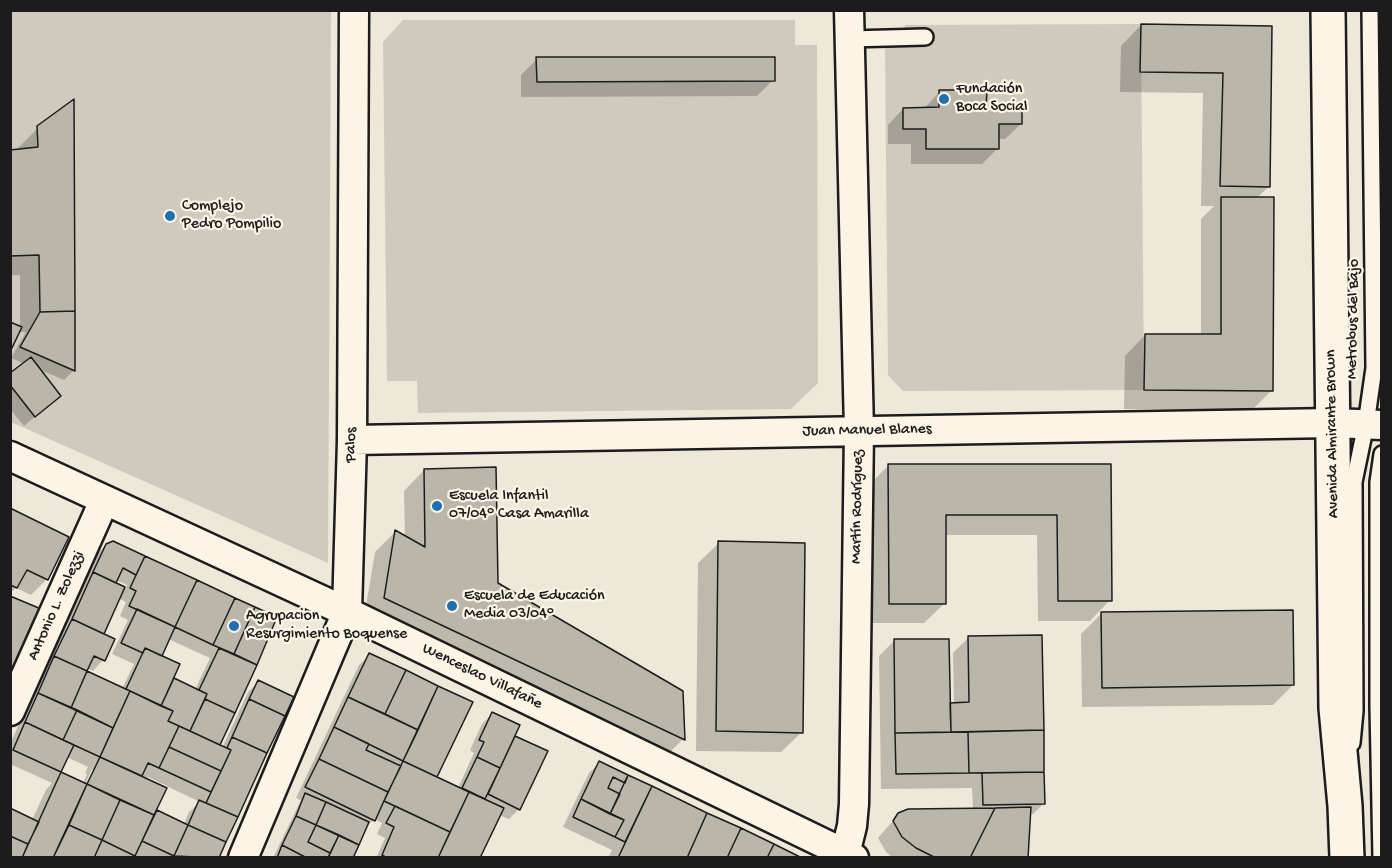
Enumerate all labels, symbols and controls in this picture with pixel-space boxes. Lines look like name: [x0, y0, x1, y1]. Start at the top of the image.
place label: Fundación Boca Social: [956, 80, 1028, 118]
marker: Fundación Boca Social: [937, 92, 951, 106]
place label: Complejo Pedro Pompilio: [182, 197, 281, 235]
marker: Complejo Pedro Pompilio: [163, 209, 177, 223]
street label: Metrobus del Bajo: [1343, 259, 1365, 379]
street label: Avenida Almirante Brown: [1322, 350, 1344, 518]
street label: Juan Manuel Blanes: [802, 420, 932, 442]
street label: Palos: [342, 427, 362, 463]
street label: Martín Rodríguez: [847, 450, 869, 564]
place label: Escuela Infantil 07/04° Casa Amarilla: [449, 487, 589, 525]
marker: Escuela Infantil 07/04° Casa Amarilla: [430, 499, 444, 513]
street label: Antonio L. Zolezzi: [24, 548, 90, 664]
place label: Escuela de Educación Media 03/04°: [464, 587, 605, 625]
marker: Escuela de Educación Media 03/04°: [445, 599, 459, 613]
place label: Agrupacion Resurgimiento Boquense: [246, 607, 407, 645]
marker: Agrupacion Resurgimiento Boquense: [227, 619, 241, 633]
street label: Wenceslao Villafañe: [419, 640, 545, 714]

